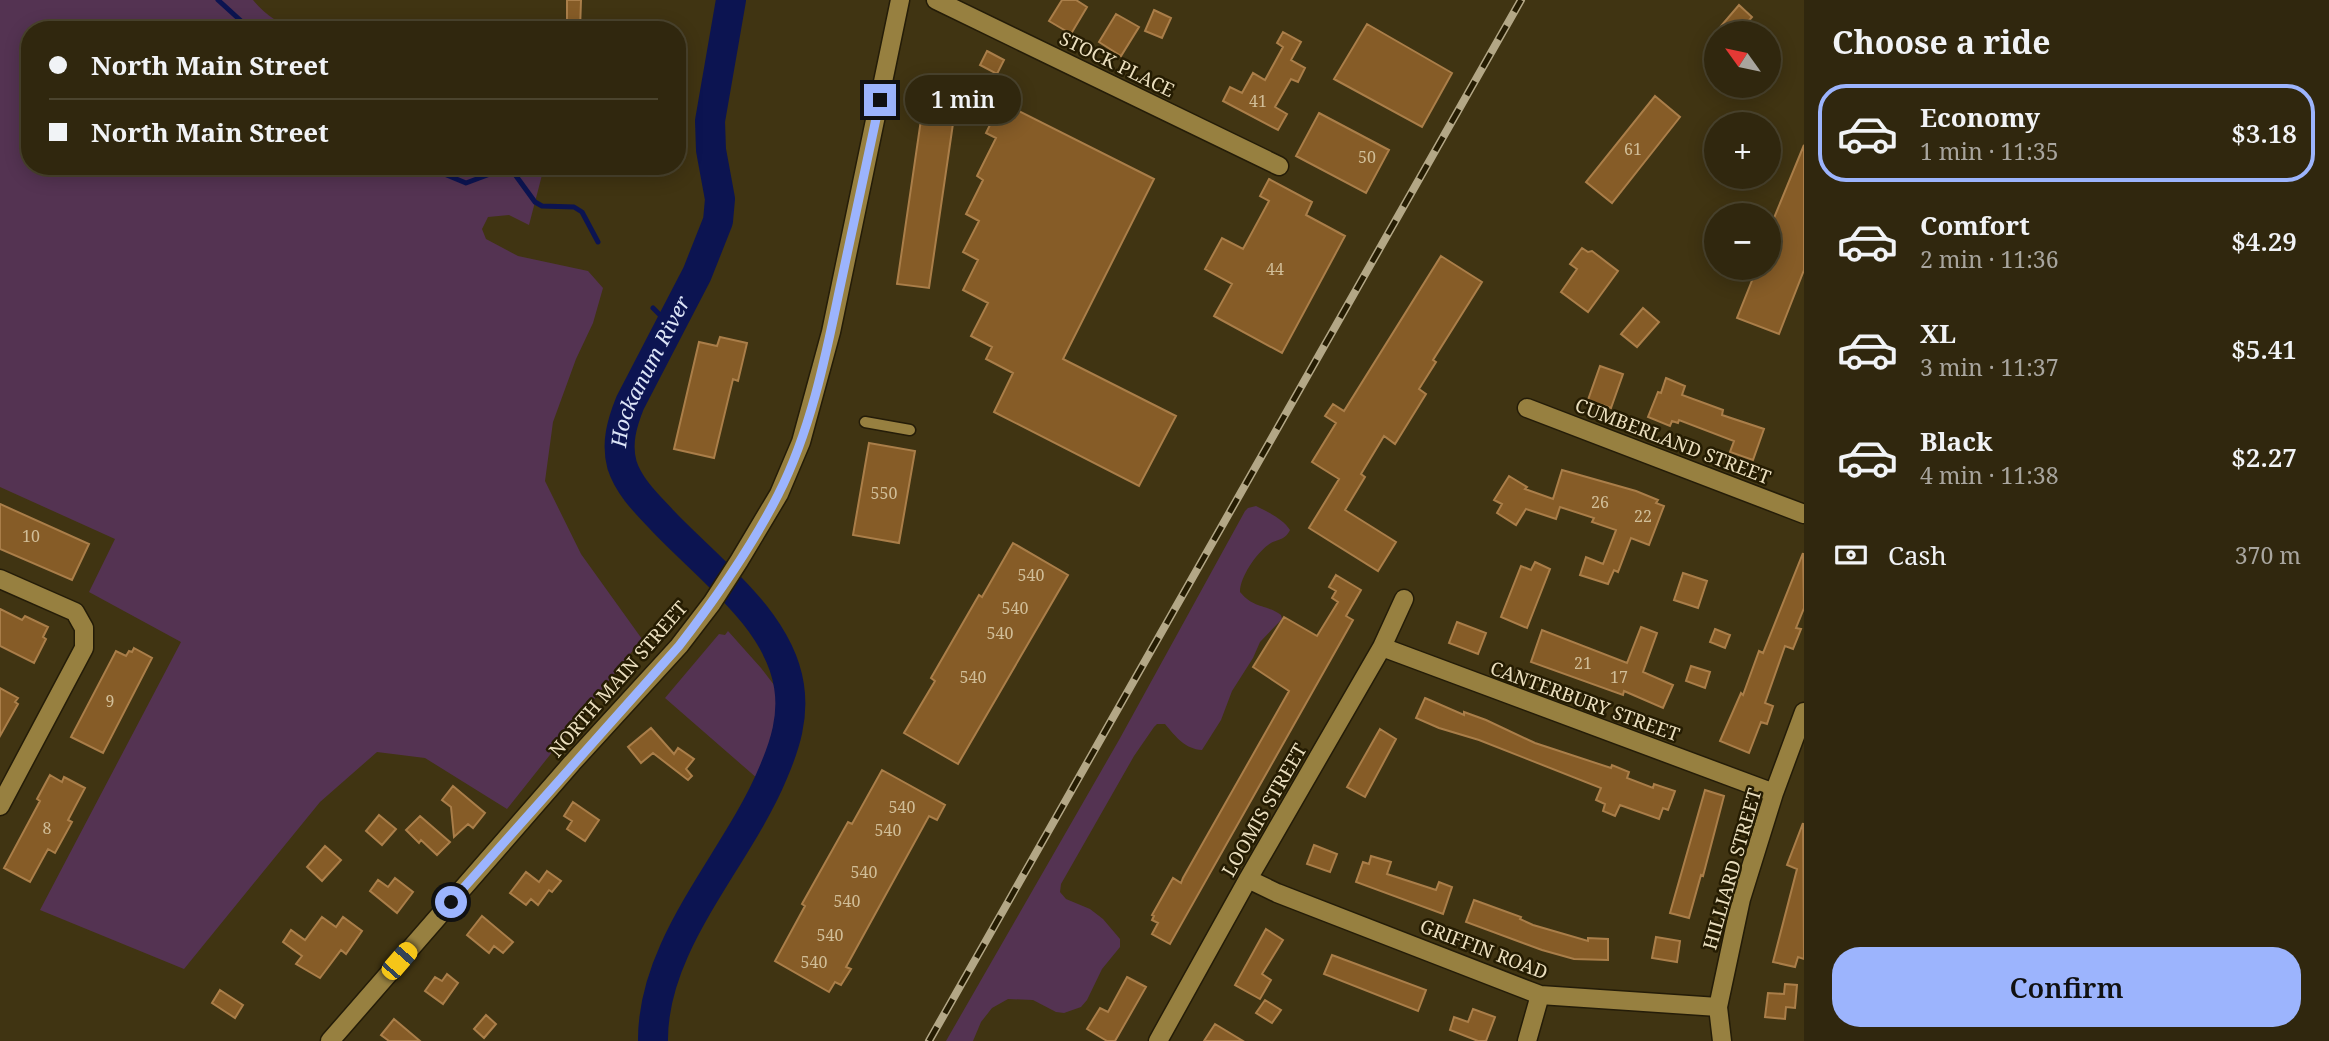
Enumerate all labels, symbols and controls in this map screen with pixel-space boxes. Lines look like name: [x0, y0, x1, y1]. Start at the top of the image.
text: Choose a ride: [1832, 20, 2051, 63]
north arrow: [1704, 21, 1782, 98]
map controls: [1704, 21, 1781, 280]
street label: STOCK PLACE: [1055, 25, 1179, 103]
text: North Main Street: [91, 47, 329, 83]
callout: 1 min: [904, 76, 1020, 124]
text: 1 min: [931, 83, 995, 115]
route end: [864, 84, 896, 116]
house number: 41: [1249, 90, 1267, 112]
text: Economy: [1920, 99, 2040, 135]
icon: car: [1836, 102, 1899, 165]
button: +: [1704, 112, 1781, 189]
text: North Main Street: [91, 114, 329, 150]
text: $3.18: [2231, 115, 2297, 151]
text: 1 min · 11:35: [1920, 135, 2058, 167]
house number: 61: [1624, 138, 1642, 160]
house number: 50: [1358, 146, 1376, 168]
button: −: [1704, 203, 1781, 280]
text: Comfort: [1920, 207, 2030, 243]
icon: car: [1836, 210, 1899, 273]
text: $4.29: [2231, 223, 2297, 259]
text: 2 min · 11:36: [1920, 243, 2058, 275]
house number: 44: [1266, 258, 1284, 280]
water label: Hockanum River: [604, 291, 696, 450]
text: XL: [1920, 315, 1956, 351]
icon: car: [1836, 318, 1899, 381]
text: $5.41: [2231, 331, 2297, 367]
text: 3 min · 11:37: [1920, 351, 2058, 383]
street label: CUMBERLAND STREET: [1571, 392, 1775, 490]
text: Black: [1920, 423, 1993, 459]
icon: car: [1836, 426, 1899, 489]
text: $2.27: [2231, 439, 2297, 475]
text: 4 min · 11:38: [1920, 459, 2058, 491]
house number: 550: [871, 482, 897, 504]
house number: 26: [1591, 491, 1609, 513]
house number: 22: [1634, 505, 1652, 527]
house number: 10: [22, 525, 40, 547]
icon: cash: [1832, 536, 1870, 574]
text: Cash: [1888, 537, 1947, 573]
text: 370 m: [2235, 539, 2301, 571]
house number: 540: [1018, 564, 1044, 586]
street label: NORTH MAIN STREET: [543, 595, 693, 763]
house number: 540: [1002, 597, 1028, 619]
house number: 540: [987, 622, 1013, 644]
house number: 21: [1574, 652, 1592, 674]
street label: CANTERBURY STREET: [1487, 655, 1684, 747]
house number: 540: [960, 666, 986, 688]
house number: 17: [1610, 666, 1628, 688]
house number: 9: [106, 690, 114, 712]
street label: LOOMIS STREET: [1215, 738, 1313, 881]
street label: HILLIARD STREET: [1697, 785, 1768, 953]
house number: 540: [889, 796, 915, 818]
house number: 8: [43, 817, 52, 839]
house number: 540: [875, 819, 901, 841]
house number: 540: [851, 861, 877, 883]
route start: [435, 886, 467, 918]
house number: 540: [834, 890, 860, 912]
street label: GRIFFIN ROAD: [1416, 913, 1552, 985]
house number: 540: [817, 924, 843, 946]
car: [378, 938, 421, 984]
button: Confirm: [1832, 947, 2301, 1027]
house number: 540: [801, 951, 827, 973]

